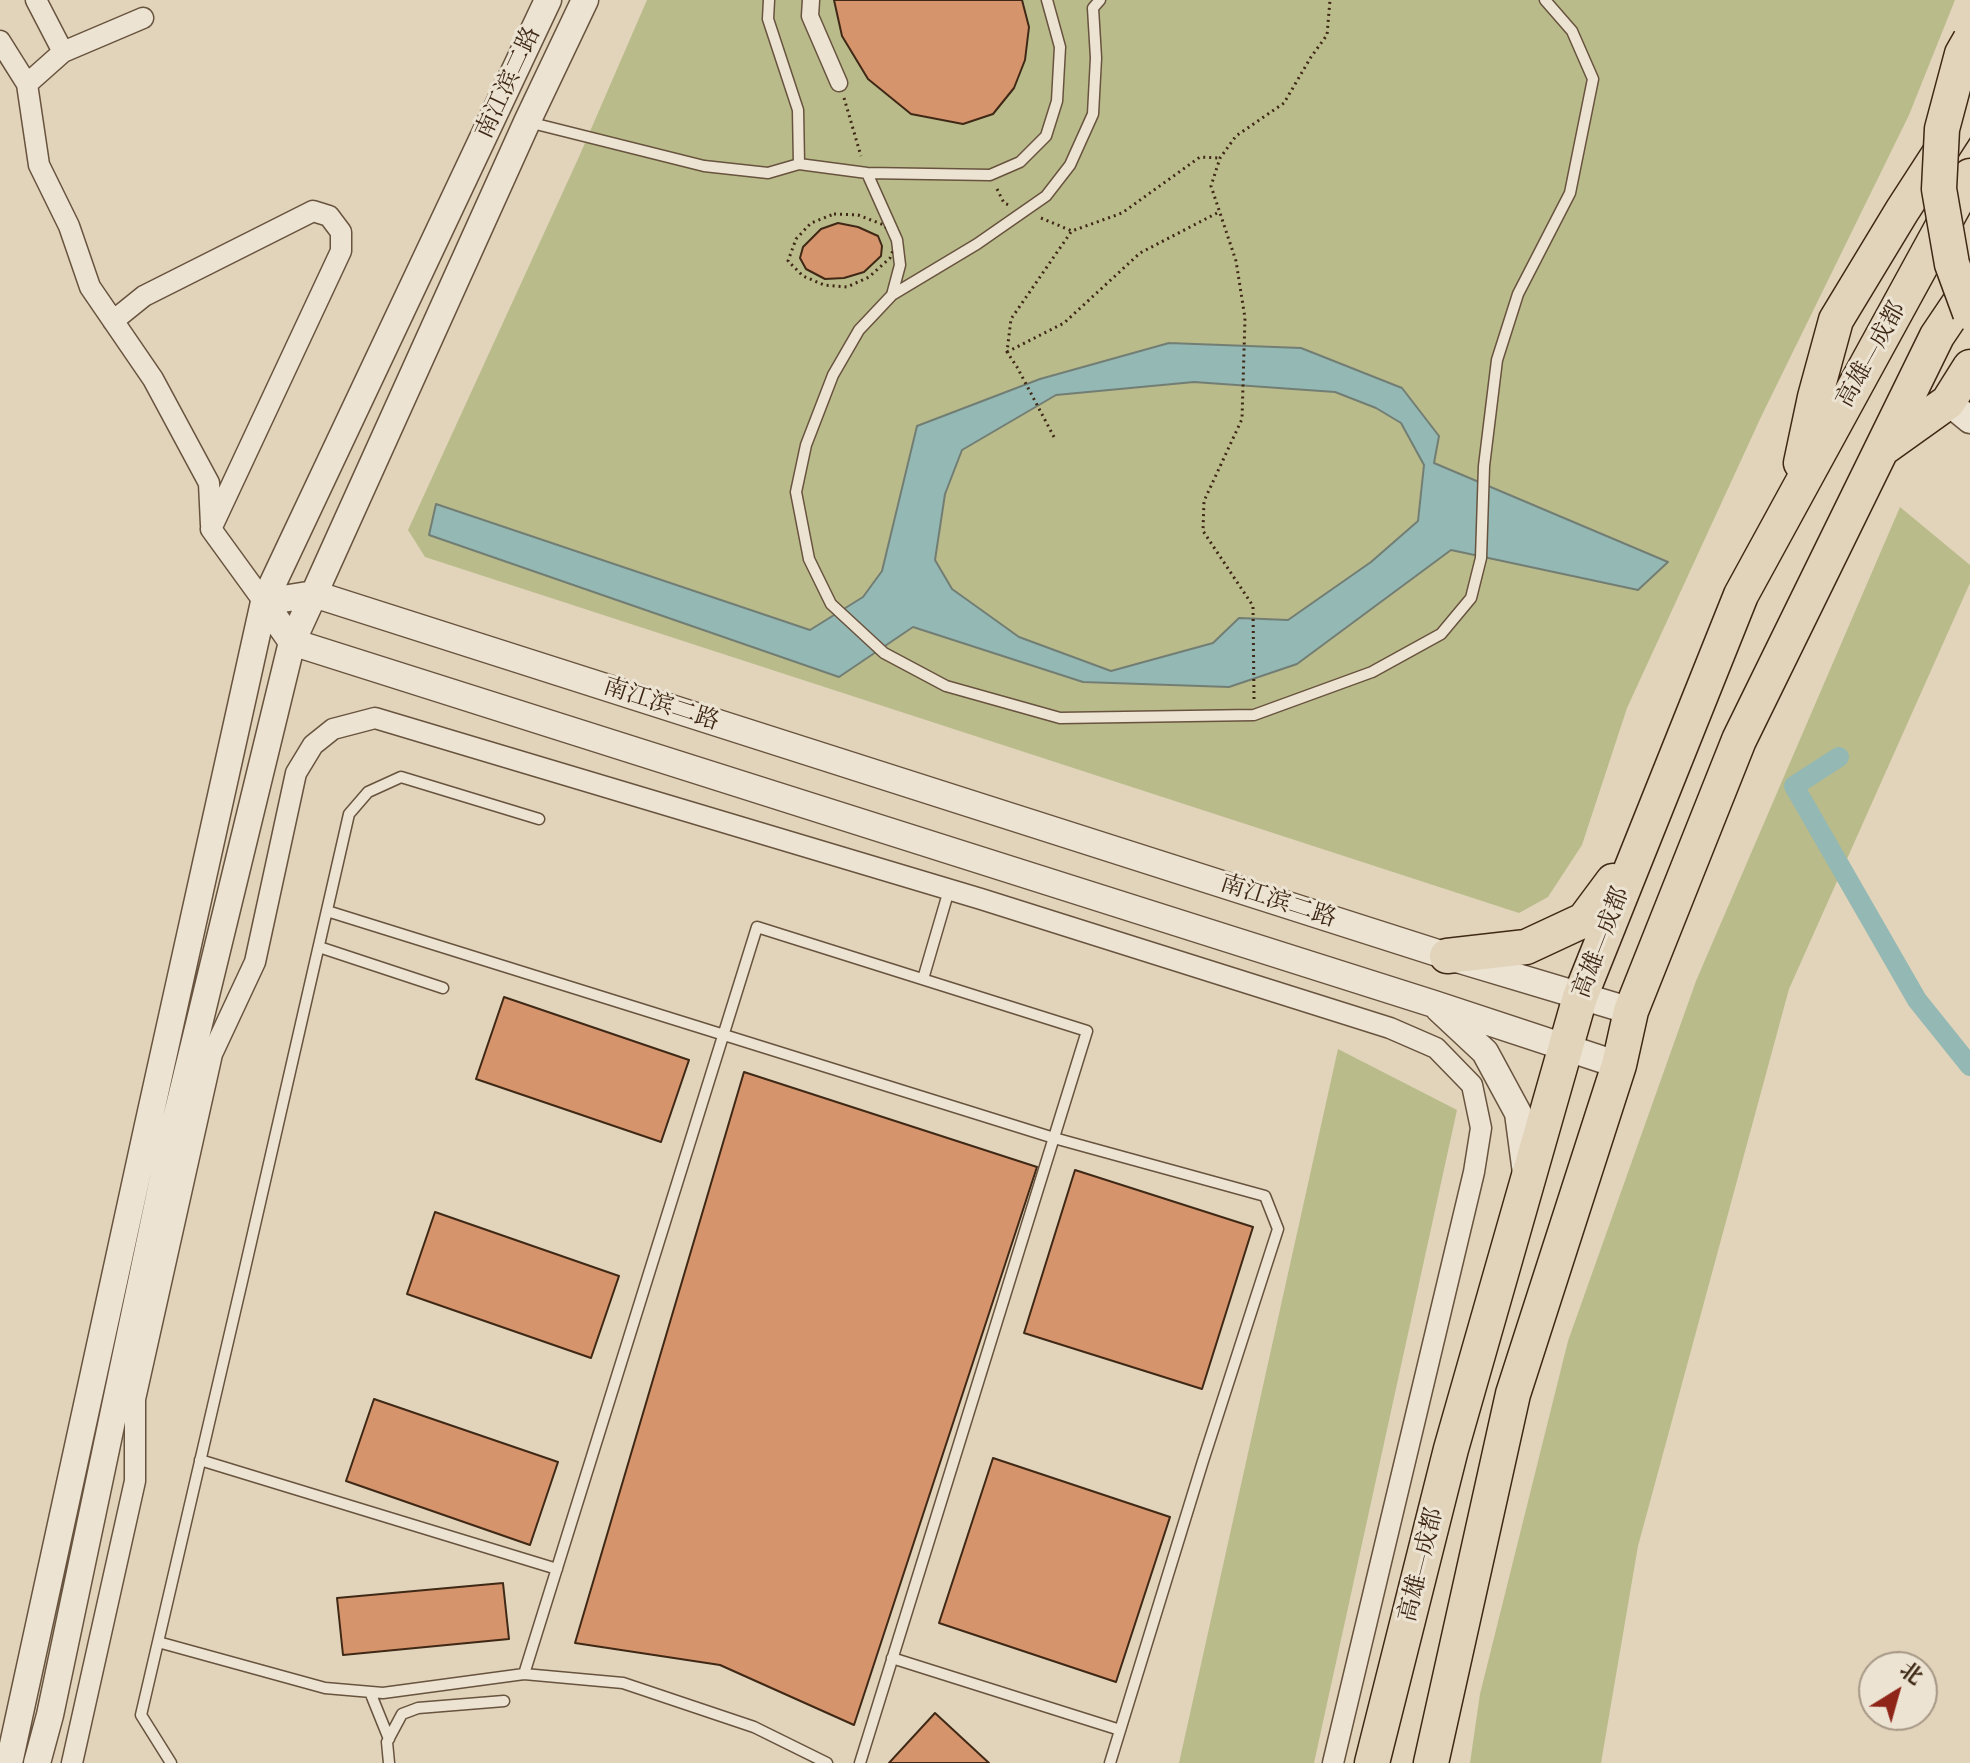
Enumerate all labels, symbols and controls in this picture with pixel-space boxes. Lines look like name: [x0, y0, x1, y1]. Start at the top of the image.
street label: 南江滨二路: [471, 23, 547, 143]
street label: 高雄—成都: [1831, 297, 1913, 413]
street label: 南江滨二路: [599, 673, 723, 737]
street label: 南江滨二路: [1216, 870, 1340, 934]
street label: 高雄—成都: [1568, 883, 1636, 1003]
street label: 高雄—成都: [1394, 1505, 1450, 1625]
north arrow: [1858, 1651, 1938, 1731]
text: 北: [1895, 1656, 1928, 1690]

